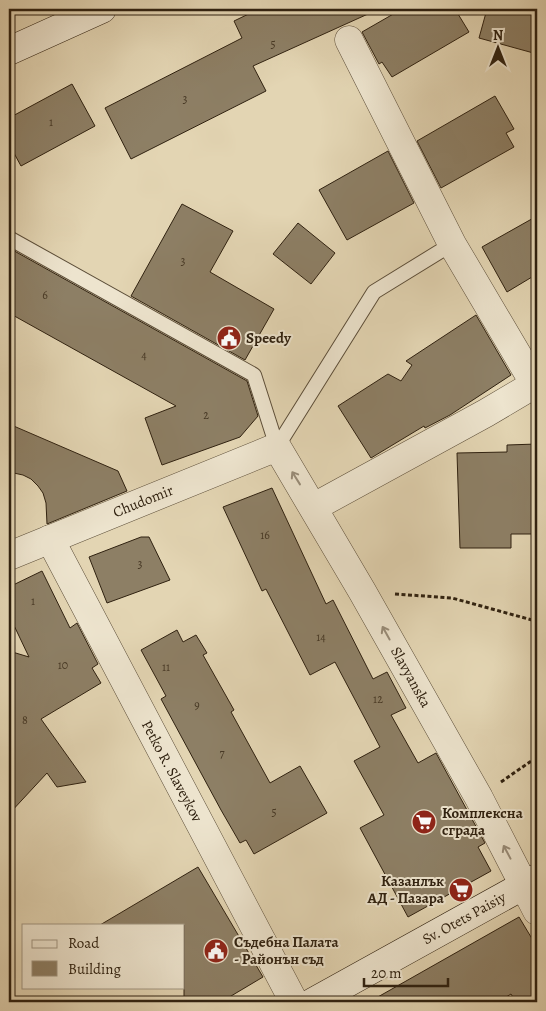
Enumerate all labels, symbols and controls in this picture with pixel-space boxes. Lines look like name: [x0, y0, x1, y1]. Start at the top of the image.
north arrow: [474, 22, 524, 72]
text: N: [493, 26, 503, 45]
house number: 5: [270, 36, 276, 52]
house number: 3: [183, 91, 188, 107]
house number: 1: [49, 114, 53, 130]
house number: 3: [181, 253, 186, 269]
house number: 6: [42, 287, 48, 303]
public building icon: Speedy: [216, 325, 242, 351]
place label: Speedy: [246, 328, 292, 348]
house number: 4: [141, 347, 147, 363]
house number: 2: [203, 407, 209, 423]
one-way arrow: [290, 471, 300, 485]
street label: Chudomir: [110, 480, 176, 522]
house number: 16: [260, 527, 270, 543]
house number: 3: [138, 556, 143, 572]
house number: 1: [31, 593, 35, 609]
one-way arrow: [381, 626, 391, 641]
house number: 14: [316, 629, 326, 645]
street label: Slavyanska: [386, 643, 436, 711]
house number: 10: [58, 657, 68, 673]
house number: 11: [162, 659, 170, 675]
house number: 12: [373, 691, 383, 707]
house number: 9: [194, 697, 200, 713]
house number: 8: [22, 712, 28, 728]
street label: Petko R. Slaveykov: [137, 717, 207, 826]
house number: 7: [219, 745, 225, 761]
place label: Комплексна сграда: [442, 803, 524, 840]
house number: 5: [271, 804, 277, 820]
supermarket icon: Комплексна сграда: [411, 809, 437, 835]
one-way arrow: [502, 845, 511, 860]
place label: Казанлък АД - Пазара: [367, 871, 445, 908]
supermarket icon: Казанлък АД - Пазара: [448, 877, 474, 903]
street label: Sv. Otets Paisiy: [419, 887, 510, 949]
legend: [22, 924, 185, 988]
place label: Съдебна Палата - Районън съд: [234, 932, 340, 969]
text: Road: [68, 933, 100, 953]
public building icon: Съдебна Палата - Районън съд: [203, 938, 229, 964]
scale bar: [364, 956, 447, 988]
text: Building: [68, 959, 121, 979]
text: 20 m: [371, 963, 402, 983]

